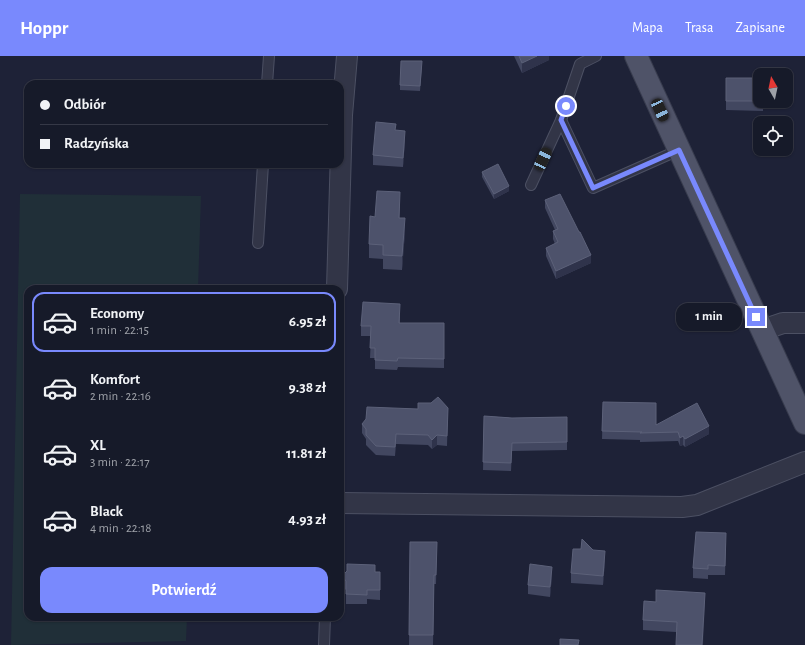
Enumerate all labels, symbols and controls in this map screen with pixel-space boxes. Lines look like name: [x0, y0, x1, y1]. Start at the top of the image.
text: Hoppr: [20, 19, 68, 38]
text: Mapa: [632, 21, 663, 35]
text: Trasa: [685, 21, 713, 35]
text: Zapisane: [735, 21, 785, 35]
north arrow: [753, 68, 793, 108]
map controls: [753, 68, 793, 156]
text: Odbiór: [64, 97, 106, 112]
route start: [557, 97, 575, 115]
car: [649, 97, 671, 123]
button: locate: [753, 116, 793, 156]
text: Radzyńska: [64, 136, 129, 151]
car: [532, 146, 554, 172]
callout: 1 min: [676, 303, 742, 331]
icon: car: [42, 304, 78, 340]
text: Economy: [90, 306, 144, 321]
route end: [747, 308, 765, 326]
text: 1 min: [695, 310, 723, 323]
text: 6.95 zł: [289, 314, 326, 329]
text: 1 min · 22:15: [90, 324, 149, 337]
icon: car: [42, 370, 78, 406]
text: Komfort: [90, 372, 140, 387]
text: 9.38 zł: [289, 380, 326, 395]
text: 2 min · 22:16: [90, 390, 151, 403]
icon: car: [42, 436, 78, 472]
text: XL: [90, 438, 106, 453]
text: 11.81 zł: [286, 446, 326, 461]
text: 3 min · 22:17: [90, 456, 150, 469]
icon: car: [42, 502, 78, 538]
text: Black: [90, 504, 123, 519]
text: 4.93 zł: [288, 512, 326, 527]
text: 4 min · 22:18: [90, 522, 151, 535]
button: Potwierdź: [40, 567, 328, 613]

